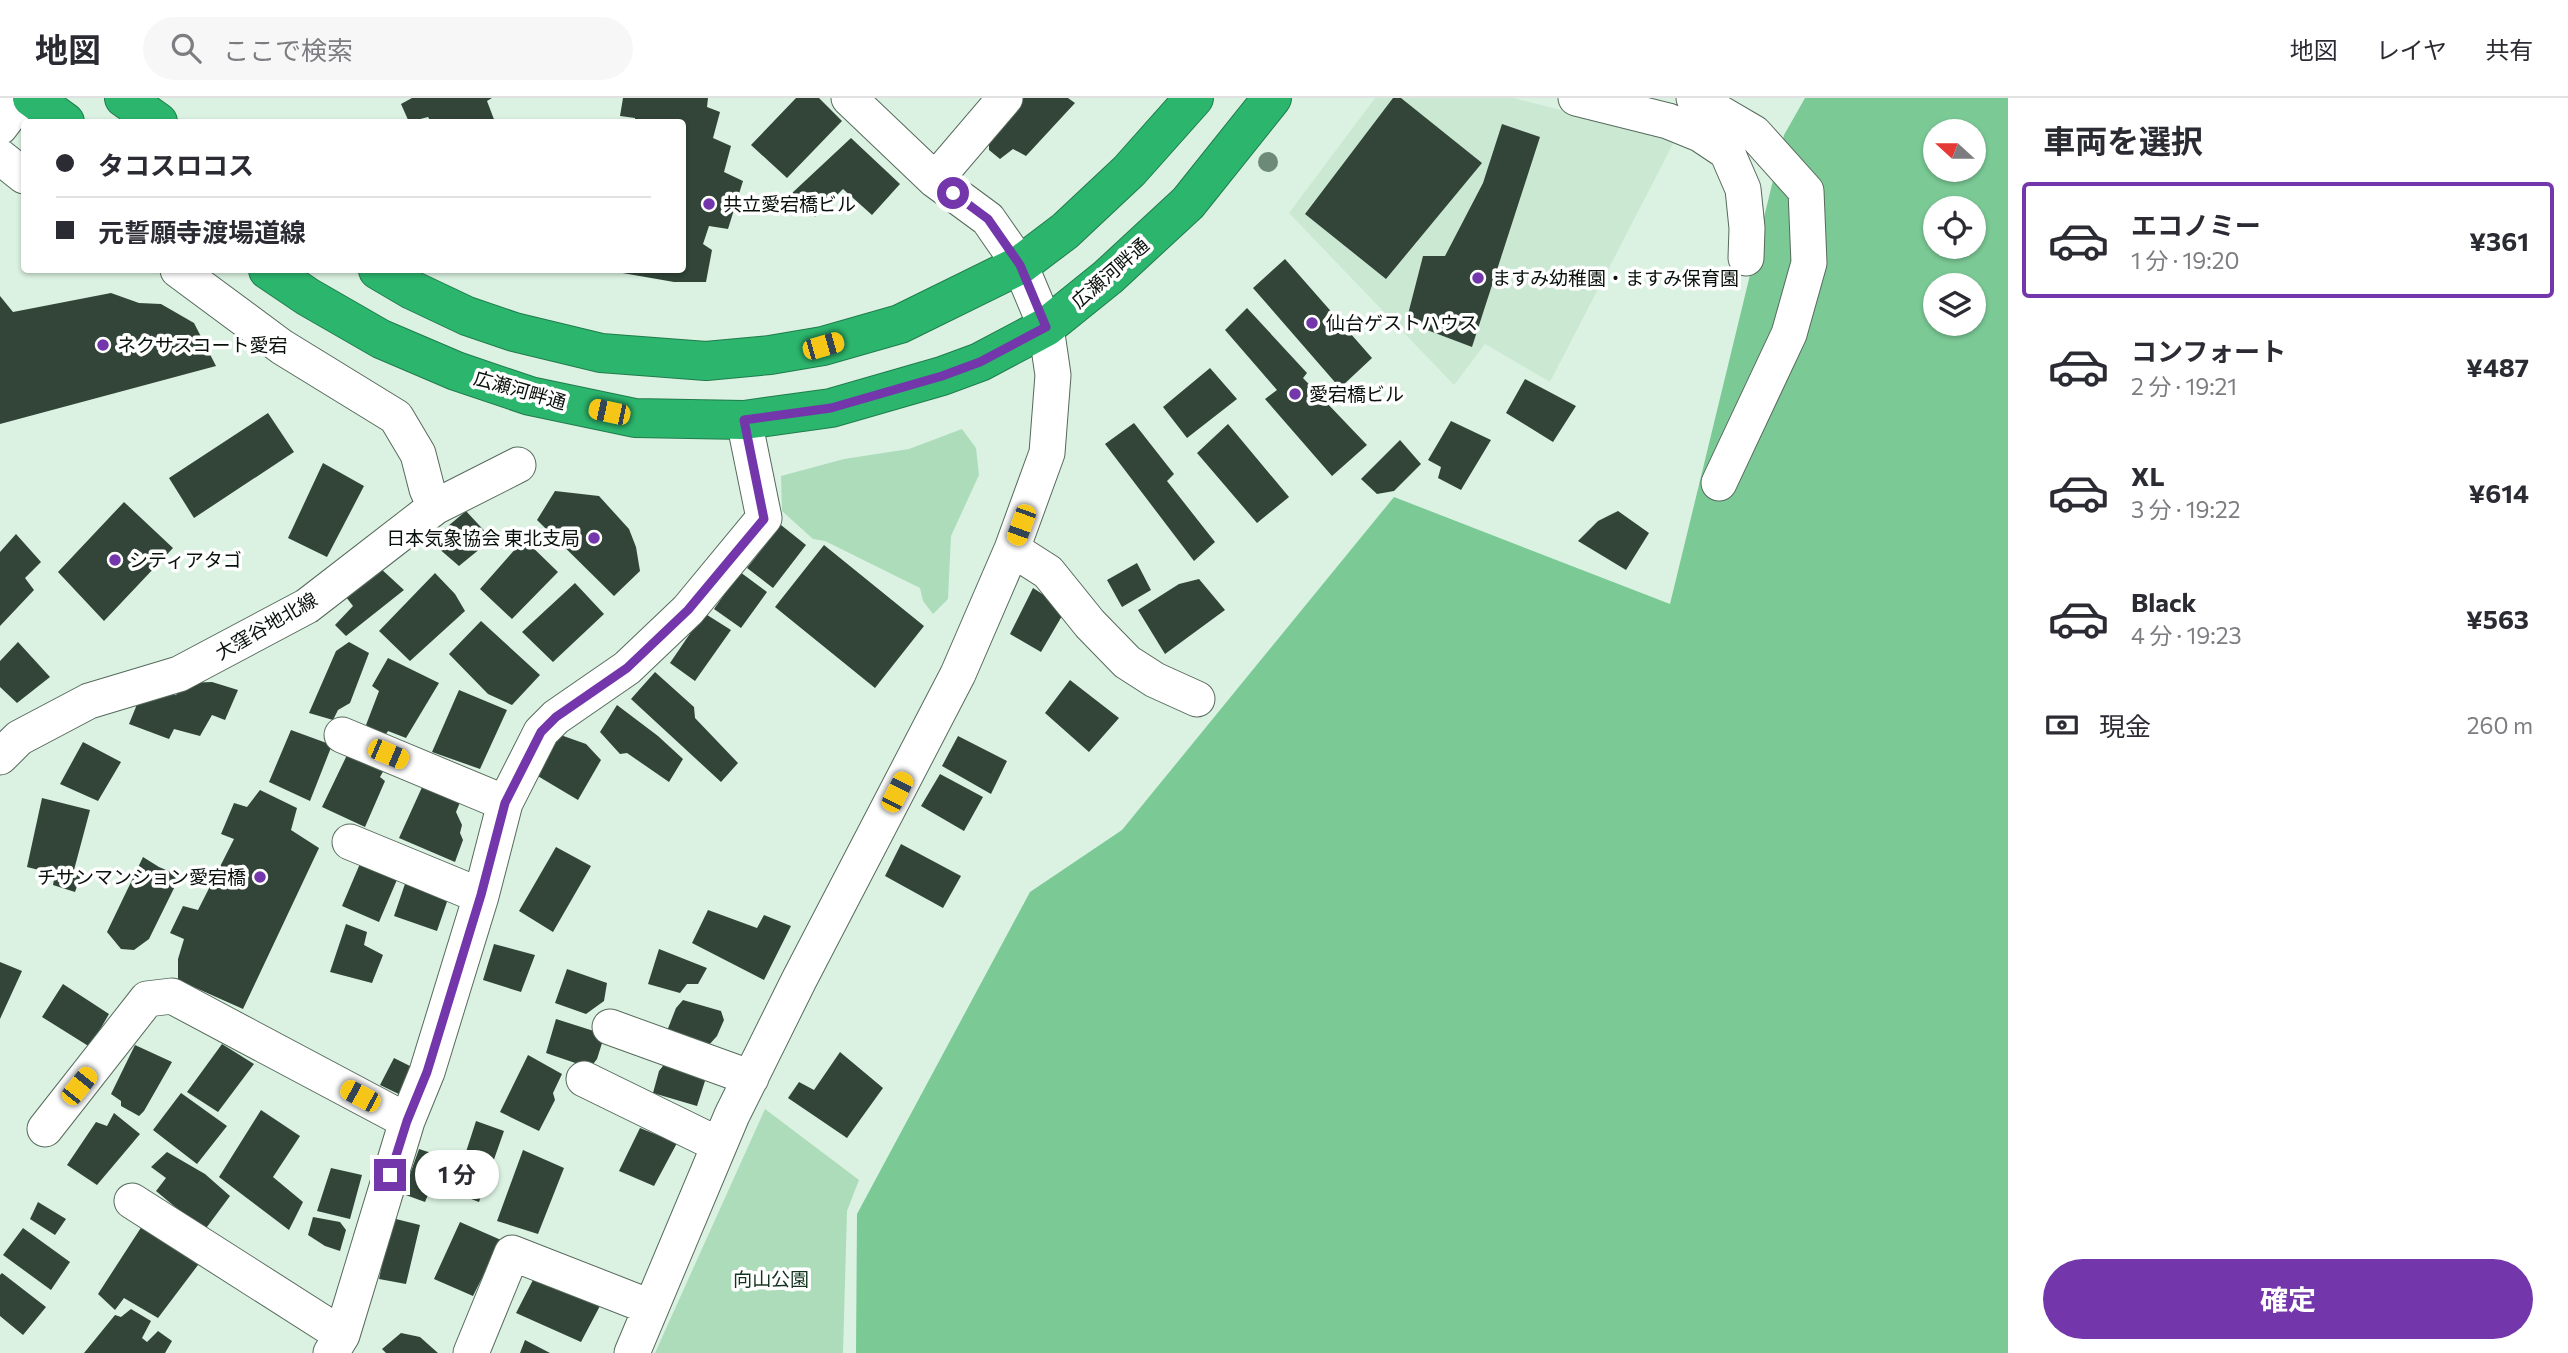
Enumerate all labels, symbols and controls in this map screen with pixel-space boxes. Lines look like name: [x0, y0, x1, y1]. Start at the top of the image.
search box: [143, 17, 633, 80]
text: 地図: [35, 28, 101, 69]
icon: search: [167, 29, 205, 67]
text: ここで検索: [223, 34, 353, 65]
text: 地図: [2290, 35, 2338, 64]
text: レイヤ: [2376, 35, 2447, 64]
text: 共有: [2485, 35, 2533, 64]
north arrow: [1923, 119, 1986, 182]
map controls: [1923, 119, 1986, 336]
text: 車両を選択: [2043, 120, 2203, 160]
text: タコスロコス: [98, 149, 254, 180]
route start: [937, 177, 969, 209]
place label: 共立愛宕橋ビル: [723, 192, 856, 215]
marker: 共立愛宕橋ビル: [701, 196, 717, 212]
button: locate: [1923, 196, 1986, 259]
icon: car: [2047, 209, 2110, 272]
text: エコノミー: [2131, 209, 2261, 240]
text: 元誓願寺渡場道線: [98, 216, 306, 247]
text: ¥361: [2469, 225, 2529, 256]
street label: 広瀬河畔通: [1066, 233, 1153, 312]
text: 1 分 · 19:20: [2131, 246, 2239, 274]
place label: ますみ幼稚園・ますみ保育園: [1492, 266, 1739, 289]
marker: ますみ幼稚園・ますみ保育園: [1470, 270, 1486, 286]
button: layers: [1923, 273, 1986, 336]
place label: 仙台ゲストハウス: [1326, 311, 1478, 334]
marker: 仙台ゲストハウス: [1304, 315, 1320, 331]
car: [800, 330, 847, 362]
place label: ネクサスコート愛宕: [117, 333, 288, 356]
icon: car: [2047, 335, 2110, 398]
text: コンフォート: [2131, 335, 2286, 366]
marker: ネクサスコート愛宕: [95, 337, 111, 353]
text: ¥487: [2466, 351, 2529, 382]
street label: 広瀬河畔通: [471, 365, 569, 414]
text: 2 分 · 19:21: [2131, 372, 2237, 400]
place label: 愛宕橋ビル: [1309, 382, 1404, 405]
marker: 愛宕橋ビル: [1287, 386, 1303, 402]
car: [587, 397, 632, 427]
text: XL: [2131, 460, 2165, 491]
icon: car: [2047, 461, 2110, 524]
text: ¥614: [2469, 477, 2529, 508]
text: 3 分 · 19:22: [2131, 495, 2241, 523]
car: [1004, 502, 1039, 548]
place label: 日本気象協会 東北支局: [386, 526, 580, 549]
marker: 日本気象協会 東北支局: [586, 530, 602, 546]
place label: シティアタゴ: [129, 548, 242, 571]
marker: シティアタゴ: [107, 552, 123, 568]
text: Black: [2131, 586, 2197, 617]
street label: 大窪谷地北線: [211, 587, 321, 664]
icon: car: [2047, 587, 2110, 650]
text: ¥563: [2466, 603, 2529, 634]
text: 4 分 · 19:23: [2131, 621, 2242, 649]
icon: cash: [2043, 706, 2081, 744]
text: 現金: [2099, 710, 2151, 741]
text: 260 m: [2467, 711, 2533, 739]
car: [365, 736, 412, 772]
car: [879, 769, 916, 815]
place label: チサンマンション愛宕橋: [37, 865, 246, 888]
marker: チサンマンション愛宕橋: [252, 869, 268, 885]
car: [58, 1063, 101, 1109]
car: [337, 1077, 384, 1115]
callout: 1 分: [414, 1150, 499, 1200]
route end: [374, 1159, 406, 1191]
text: 1 分: [438, 1160, 476, 1188]
button: 確定: [2043, 1259, 2533, 1339]
park label: 向山公園: [733, 1267, 809, 1290]

